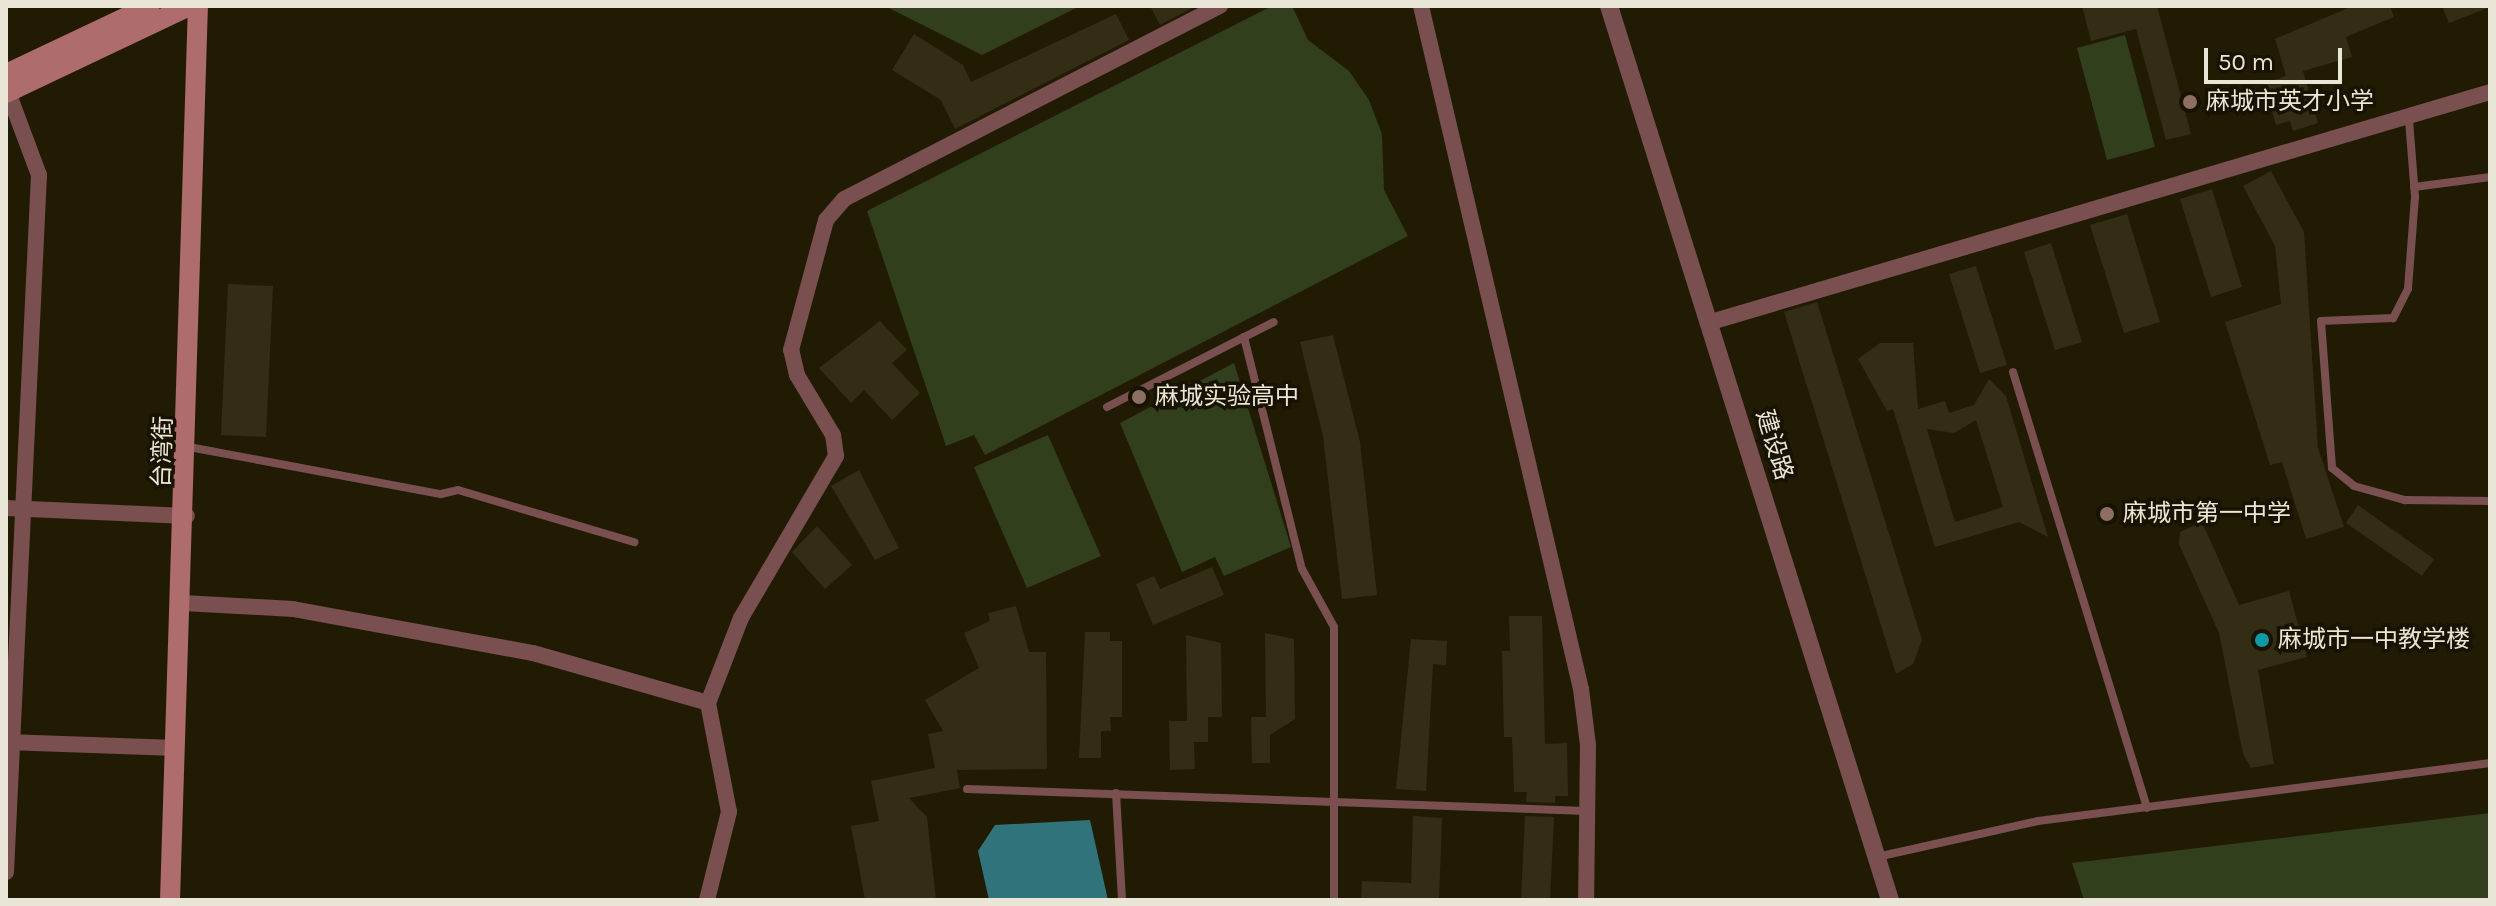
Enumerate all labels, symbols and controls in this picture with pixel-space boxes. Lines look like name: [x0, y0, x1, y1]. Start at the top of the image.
scale bar: [2208, 32, 2346, 82]
text: 50 m: [2218, 48, 2274, 76]
place label: 麻城市英才小学: [2206, 88, 2374, 116]
marker: 麻城市英才小学: [2181, 93, 2199, 111]
place label: 麻城实验高中: [1155, 383, 1299, 411]
marker: 麻城实验高中: [1130, 388, 1148, 406]
street label: 建设路: [1750, 406, 1798, 484]
street label: 台湾街: [147, 416, 179, 488]
place label: 麻城市第一中学: [2123, 500, 2291, 528]
marker: 麻城市第一中学: [2098, 505, 2116, 523]
place label: 麻城市一中教学楼: [2278, 626, 2470, 654]
marker: 麻城市一中教学楼: [2253, 631, 2271, 649]

